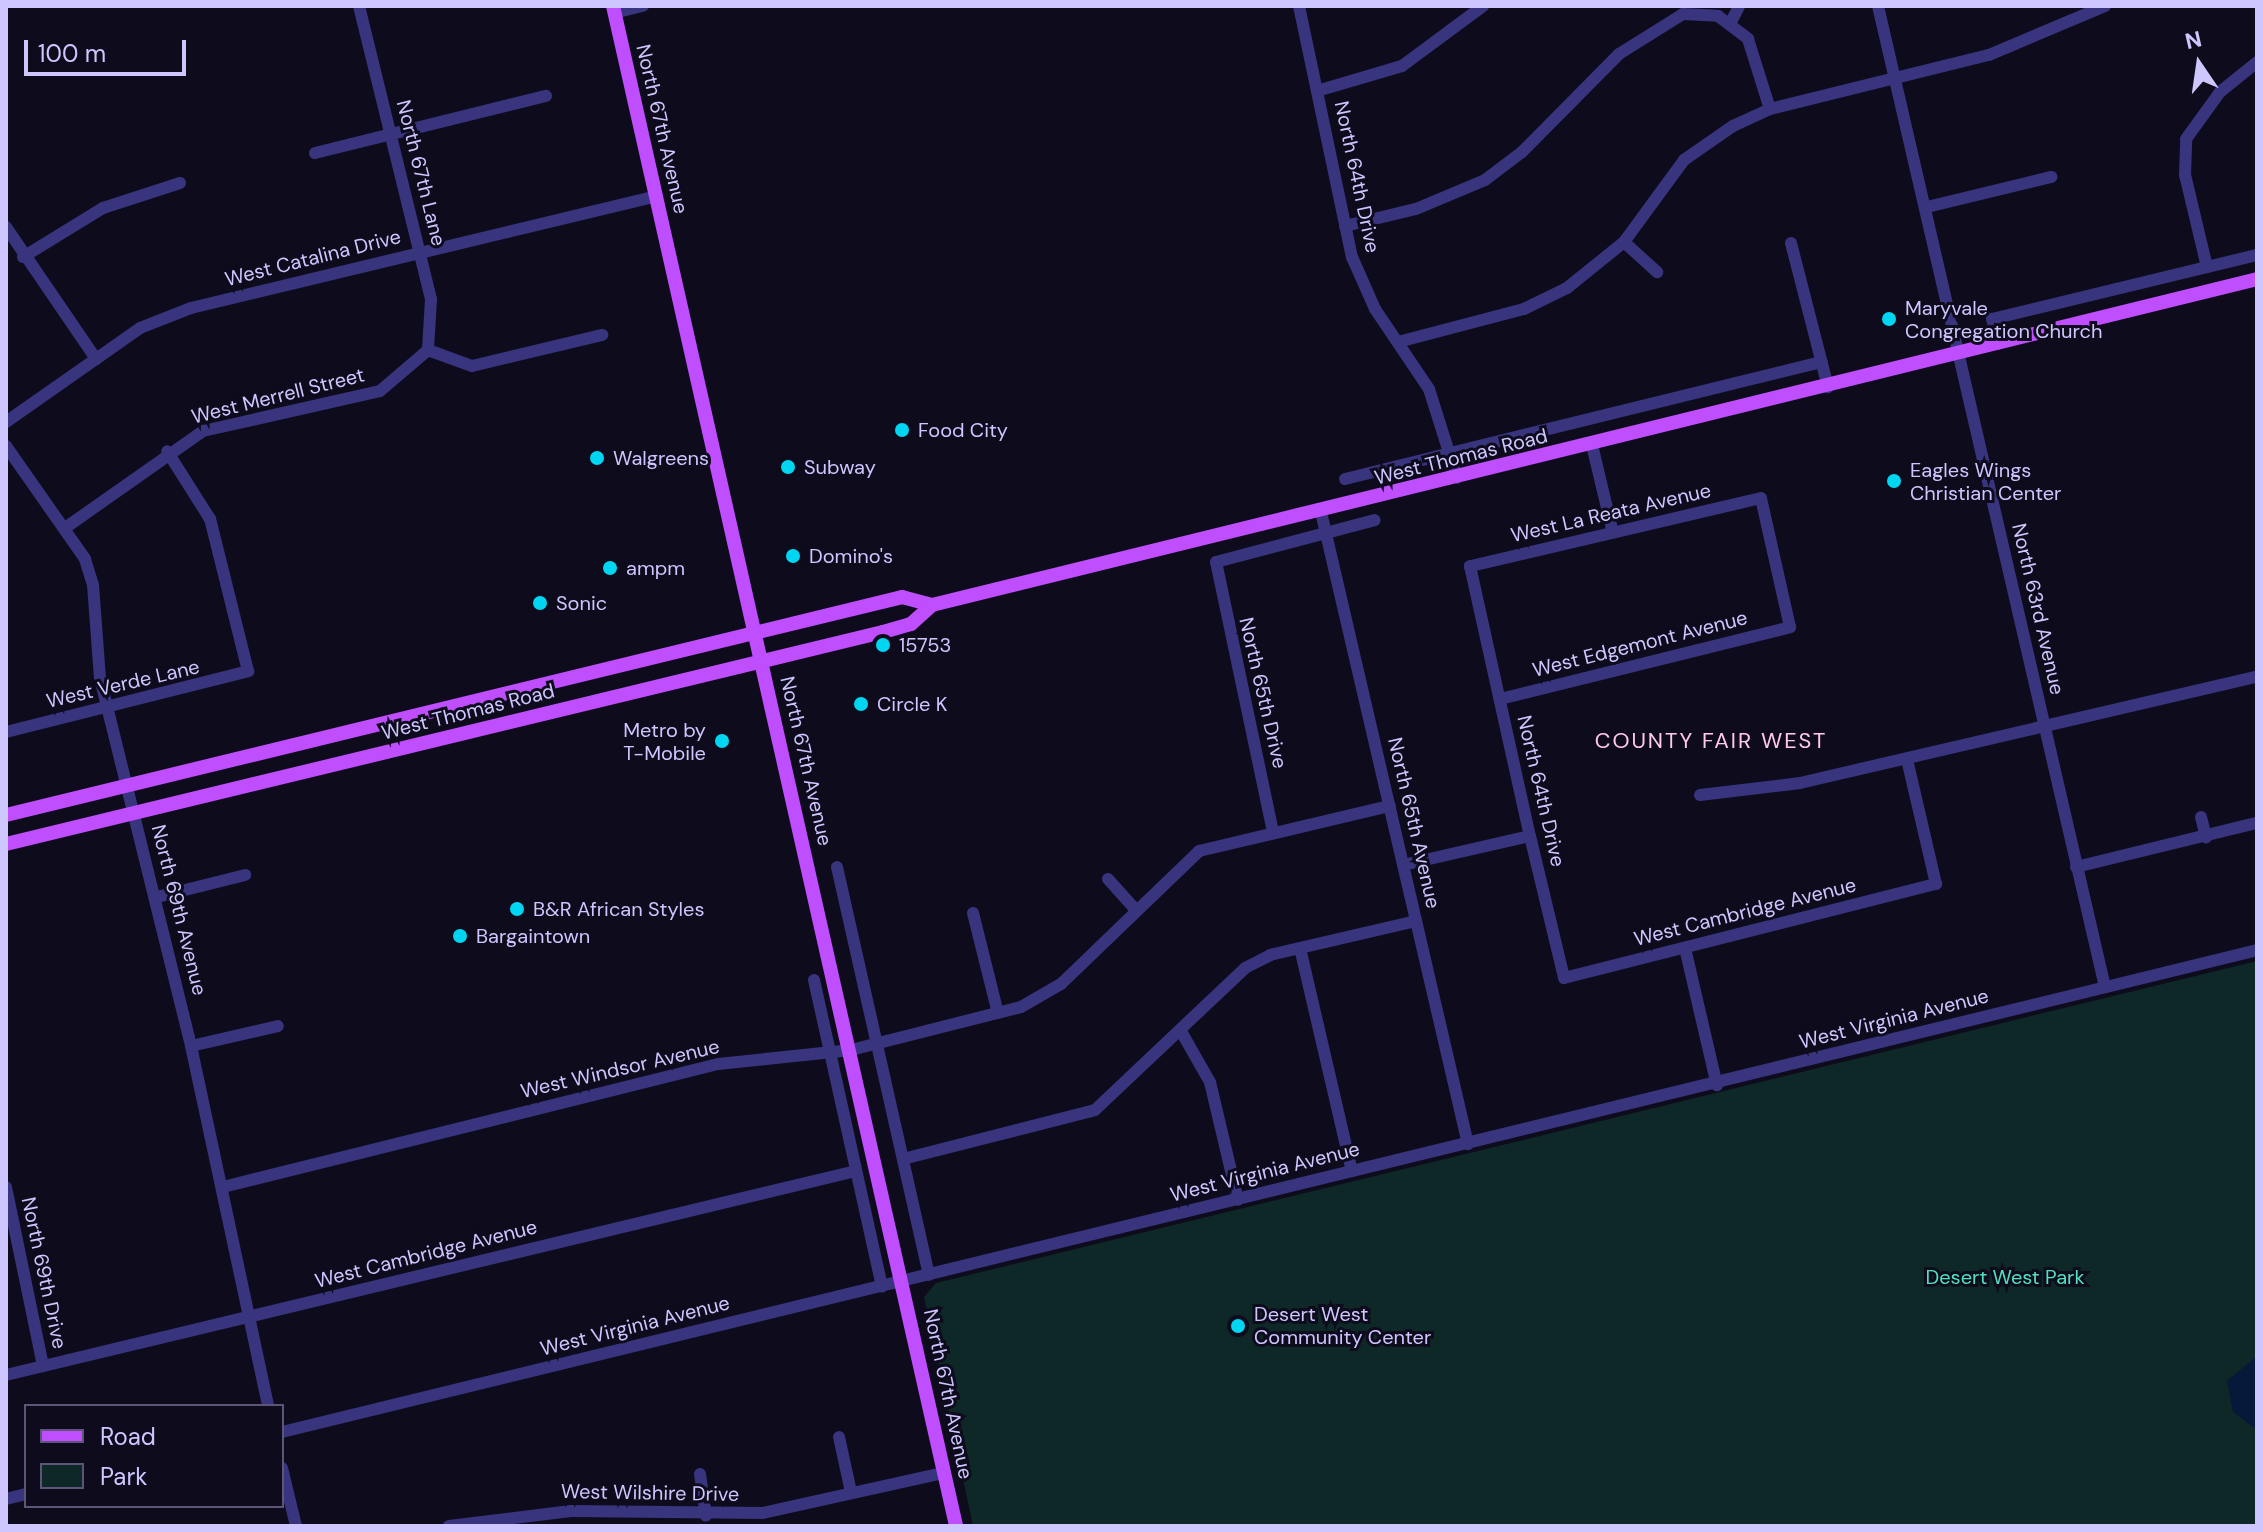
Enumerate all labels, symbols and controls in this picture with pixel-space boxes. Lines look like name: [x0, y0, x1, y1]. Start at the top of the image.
scale bar: [28, 24, 190, 74]
north arrow: [2159, 24, 2239, 104]
text: N: [2182, 24, 2205, 56]
text: 100 m: [38, 38, 106, 69]
street label: North 67th Avenue: [631, 42, 693, 216]
street label: North 67th Lane: [391, 98, 451, 248]
street label: North 64th Drive: [1329, 99, 1385, 255]
street label: West Catalina Drive: [223, 225, 403, 291]
place label: Maryvale Congregation Church: [1905, 296, 2102, 343]
marker: Maryvale Congregation Church: [1880, 310, 1898, 328]
street label: West Merrell Street: [189, 363, 367, 429]
place label: Food City: [918, 418, 1008, 442]
marker: Food City: [893, 421, 911, 439]
street label: West Thomas Road: [1372, 424, 1550, 490]
place label: Walgreens: [613, 446, 709, 470]
marker: Walgreens: [588, 449, 606, 467]
place label: Subway: [804, 455, 876, 479]
marker: Subway: [779, 458, 797, 476]
place label: Eagles Wings Christian Center: [1910, 458, 2061, 505]
marker: Eagles Wings Christian Center: [1885, 472, 1903, 490]
street label: West La Reata Avenue: [1509, 478, 1713, 548]
street label: North 63rd Avenue: [2007, 521, 2069, 697]
place label: Domino's: [809, 544, 893, 568]
marker: Domino's: [784, 547, 802, 565]
place label: ampm: [626, 556, 685, 580]
marker: ampm: [601, 559, 619, 577]
place label: Sonic: [556, 591, 607, 615]
marker: Sonic: [531, 594, 549, 612]
street label: West Edgemont Avenue: [1530, 606, 1750, 682]
street label: North 65th Drive: [1234, 615, 1292, 771]
place label: 15753: [899, 633, 951, 657]
marker: 15753: [874, 636, 892, 654]
street label: West Verde Lane: [44, 655, 202, 713]
street label: North 67th Avenue: [775, 674, 837, 848]
street label: West Thomas Road: [379, 679, 557, 745]
place label: Circle K: [877, 692, 947, 716]
marker: Circle K: [852, 695, 870, 713]
street label: North 64th Drive: [1512, 713, 1570, 869]
place label: Metro by T-Mobile: [623, 718, 706, 765]
district label: COUNTY FAIR WEST: [1595, 728, 1827, 754]
marker: Metro by T-Mobile: [713, 732, 731, 750]
street label: North 65th Avenue: [1383, 735, 1445, 911]
street label: North 69th Avenue: [146, 822, 212, 998]
street label: West Cambridge Avenue: [1631, 873, 1859, 951]
place label: B&R African Styles: [533, 897, 704, 921]
marker: B&R African Styles: [508, 900, 526, 918]
place label: Bargaintown: [476, 924, 590, 948]
marker: Bargaintown: [451, 927, 469, 945]
street label: West Virginia Avenue: [1797, 984, 1991, 1054]
street label: West Windsor Avenue: [518, 1034, 722, 1104]
street label: West Virginia Avenue: [1168, 1137, 1362, 1207]
street label: North 69th Drive: [16, 1195, 72, 1351]
street label: West Cambridge Avenue: [312, 1215, 540, 1293]
park label: Desert West Park: [1925, 1265, 2085, 1289]
street label: West Virginia Avenue: [538, 1291, 732, 1361]
place label: Desert West Community Center: [1254, 1302, 1431, 1349]
street label: North 67th Avenue: [918, 1307, 978, 1481]
marker: Desert West Community Center: [1229, 1317, 1247, 1335]
legend: [24, 1404, 284, 1508]
text: Road: [100, 1421, 156, 1452]
text: Park: [100, 1461, 147, 1492]
street label: West Wilshire Drive: [561, 1479, 739, 1507]

